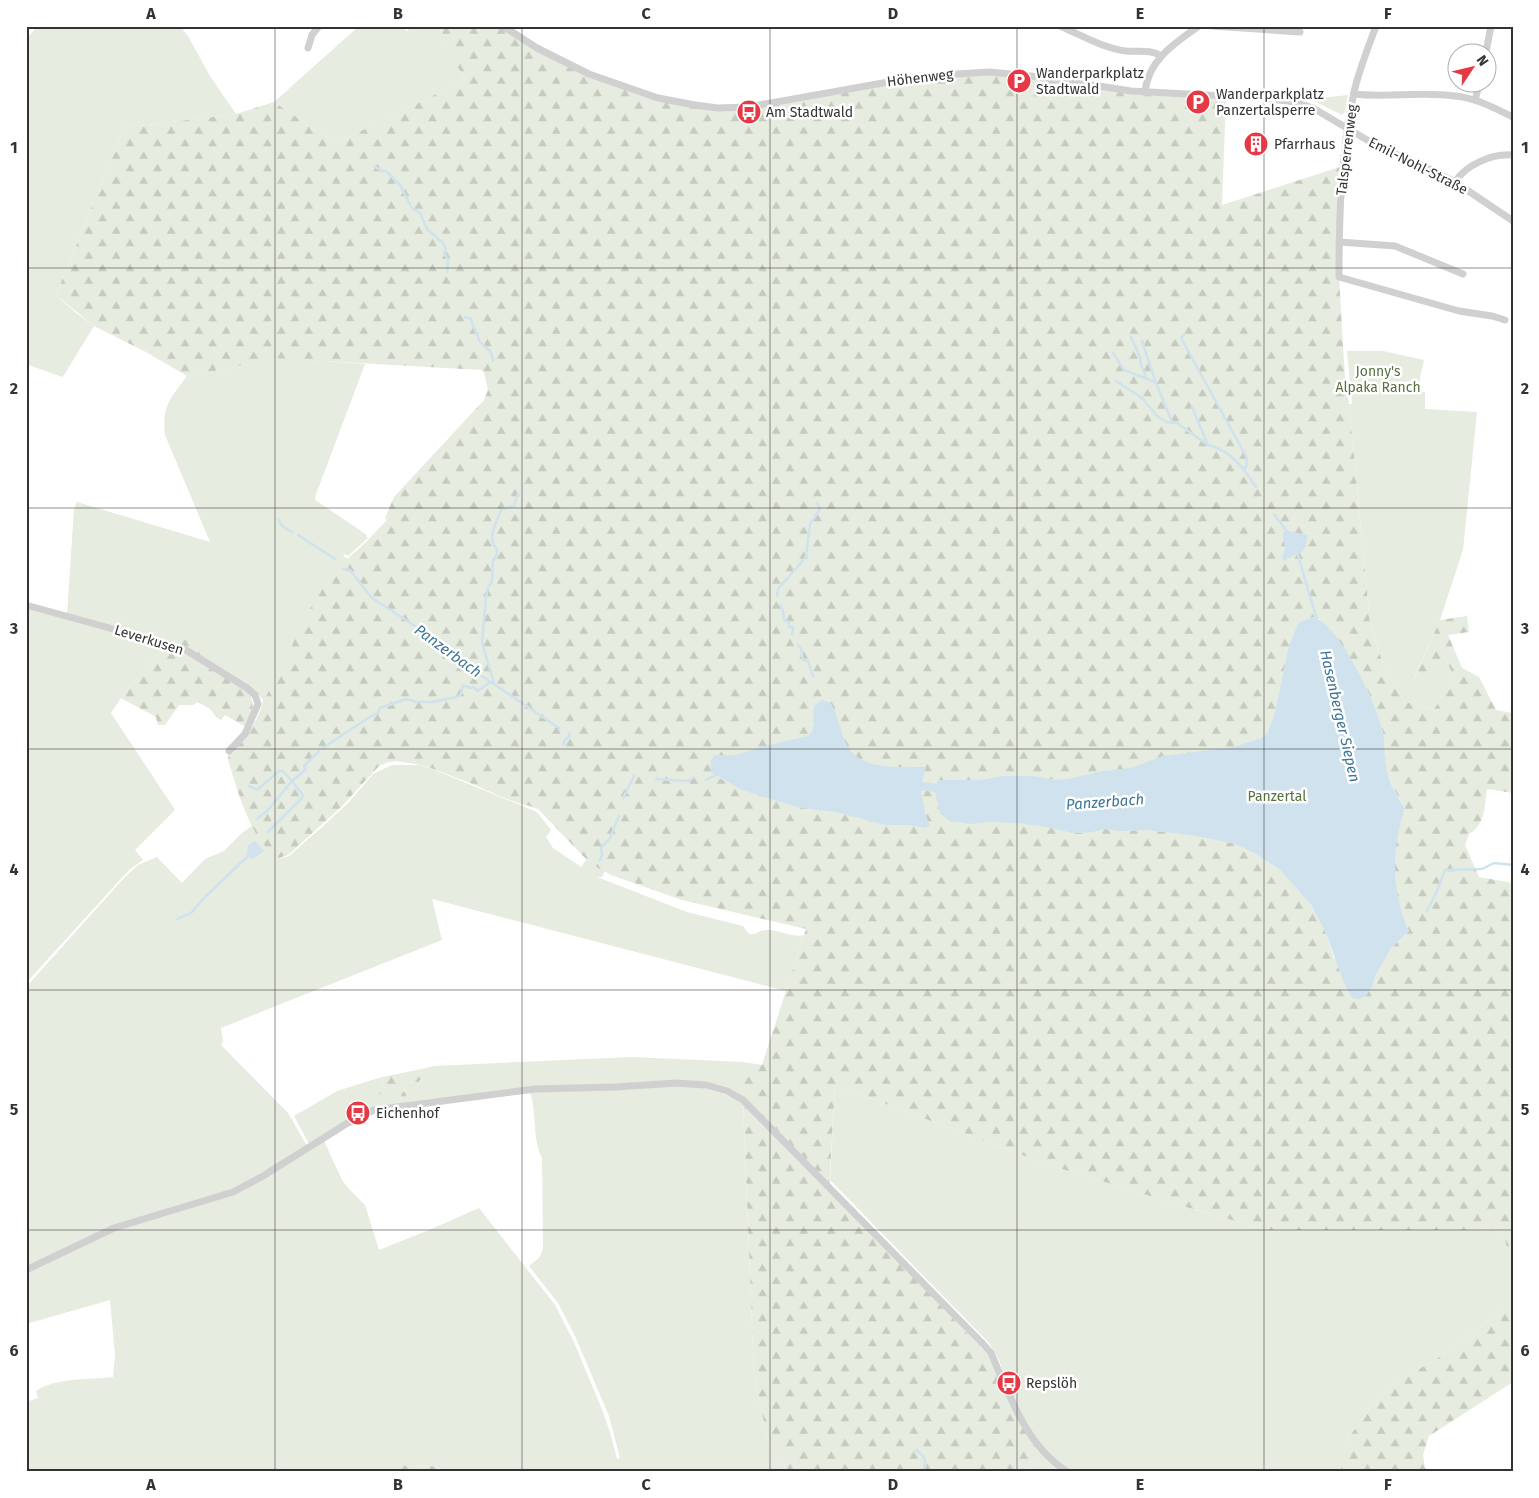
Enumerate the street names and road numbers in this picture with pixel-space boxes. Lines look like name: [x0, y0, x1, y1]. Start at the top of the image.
street label: Höhenweg: [886, 65, 955, 91]
street label: Talsperrenweg: [1333, 103, 1361, 197]
street label: Emil-Nohl-Straße: [1366, 134, 1470, 198]
street label: Leverkusen: [112, 621, 186, 659]

